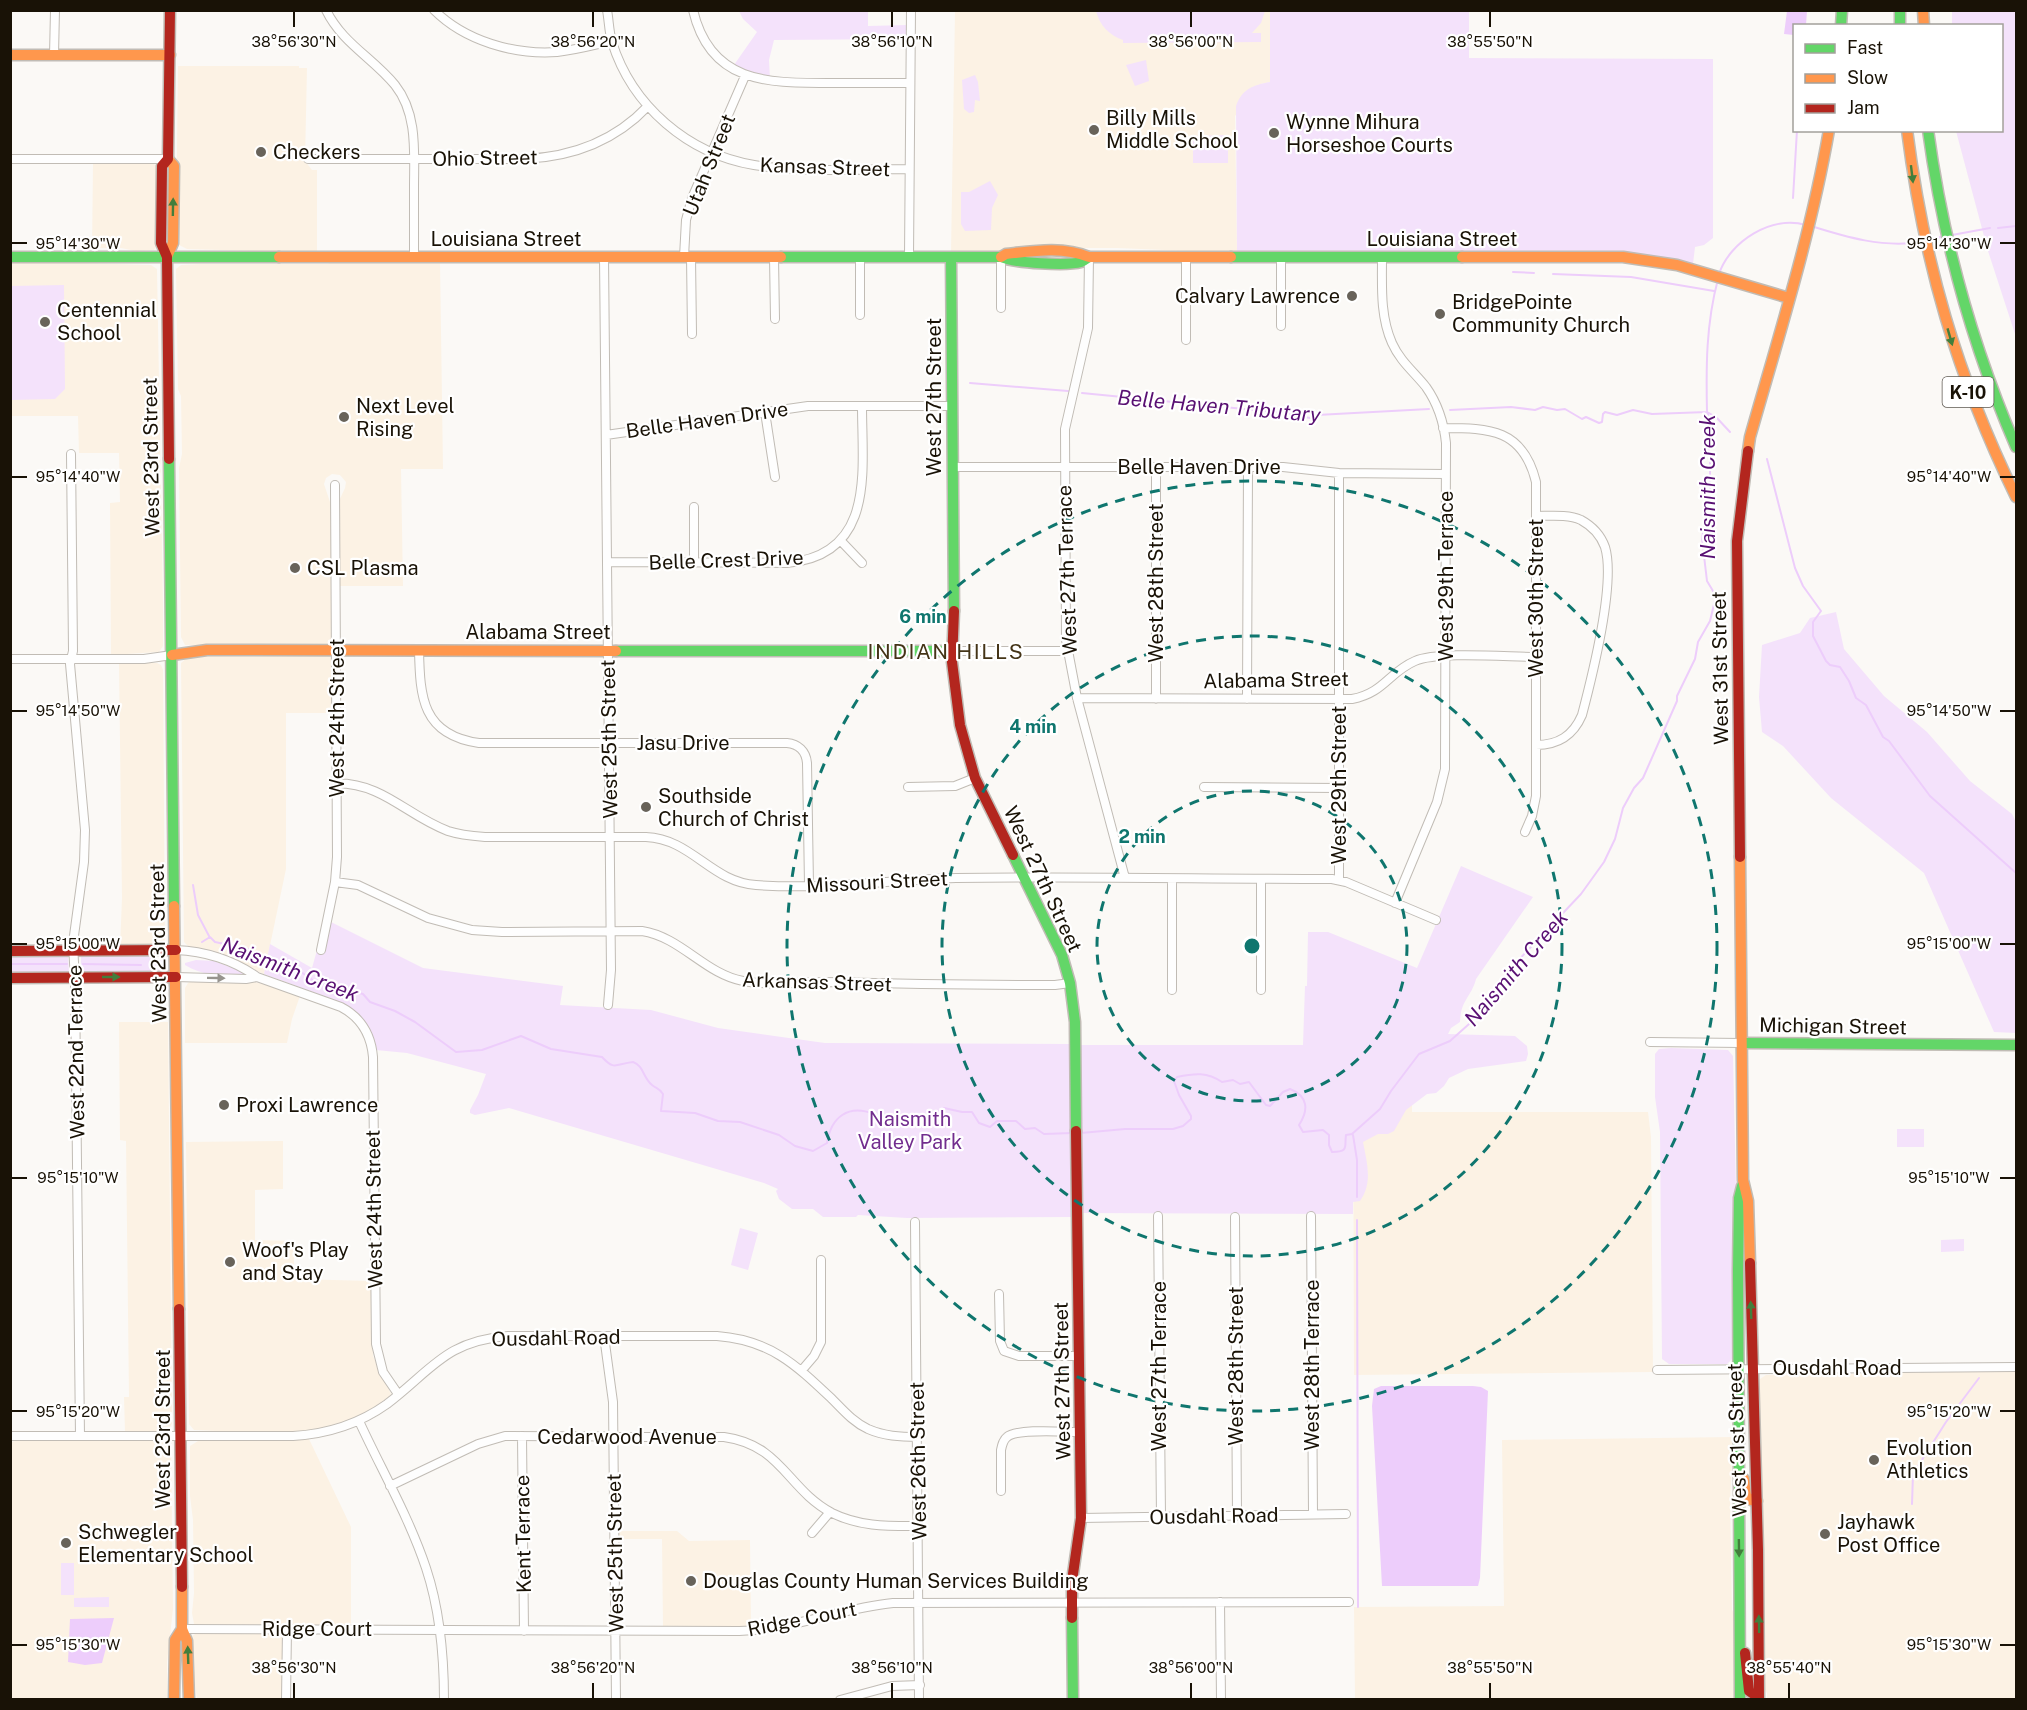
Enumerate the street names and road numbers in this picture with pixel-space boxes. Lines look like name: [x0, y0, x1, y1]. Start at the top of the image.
street label: Utah Street: [678, 111, 740, 219]
street label: Ohio Street: [432, 145, 538, 171]
street label: Kansas Street: [759, 153, 891, 181]
street label: Louisiana Street: [430, 227, 582, 251]
street label: Louisiana Street: [1366, 227, 1518, 251]
street label: West 27th Street: [922, 318, 946, 476]
street label: West 23rd Street: [138, 377, 164, 537]
road number: K-10: [1942, 377, 1994, 407]
street label: Belle Haven Drive: [624, 397, 790, 443]
street label: Belle Haven Drive: [1117, 455, 1281, 479]
street label: West 27th Terrace: [1052, 484, 1082, 656]
street label: West 29th Terrace: [1434, 491, 1458, 661]
street label: West 28th Street: [1144, 503, 1168, 663]
street label: West 30th Street: [1524, 518, 1548, 678]
street label: Belle Crest Drive: [648, 545, 804, 575]
street label: West 31st Street: [1707, 591, 1733, 745]
street label: Alabama Street: [465, 620, 611, 644]
street label: West 24th Street: [325, 638, 349, 798]
street label: West 25th Street: [596, 659, 622, 819]
street label: Alabama Street: [1203, 667, 1349, 693]
street label: West 29th Street: [1327, 706, 1351, 864]
street label: Jasu Drive: [636, 731, 730, 755]
street label: West 27th Street: [999, 802, 1087, 956]
street label: West 23rd Street: [145, 863, 171, 1023]
street label: Missouri Street: [806, 866, 948, 898]
street label: West 22nd Terrace: [62, 965, 90, 1139]
street label: Arkansas Street: [742, 967, 892, 997]
street label: Michigan Street: [1759, 1013, 1907, 1039]
street label: West 24th Street: [361, 1129, 387, 1289]
street label: West 28th Terrace: [1300, 1279, 1324, 1451]
street label: West 27th Terrace: [1147, 1281, 1171, 1451]
street label: West 28th Street: [1224, 1286, 1248, 1446]
street label: West 27th Street: [1049, 1302, 1075, 1460]
street label: Ousdahl Road: [491, 1325, 621, 1351]
street label: West 23rd Street: [151, 1349, 175, 1509]
street label: Ousdahl Road: [1772, 1356, 1902, 1380]
street label: West 31st Street: [1722, 1363, 1752, 1517]
street label: West 26th Street: [905, 1381, 931, 1541]
street label: Cedarwood Avenue: [537, 1425, 717, 1449]
street label: West 25th Street: [602, 1473, 628, 1633]
street label: Kent Terrace: [510, 1475, 536, 1593]
street label: Ousdahl Road: [1149, 1503, 1279, 1529]
street label: Ridge Court: [745, 1597, 859, 1641]
street label: Ridge Court: [262, 1617, 372, 1641]

